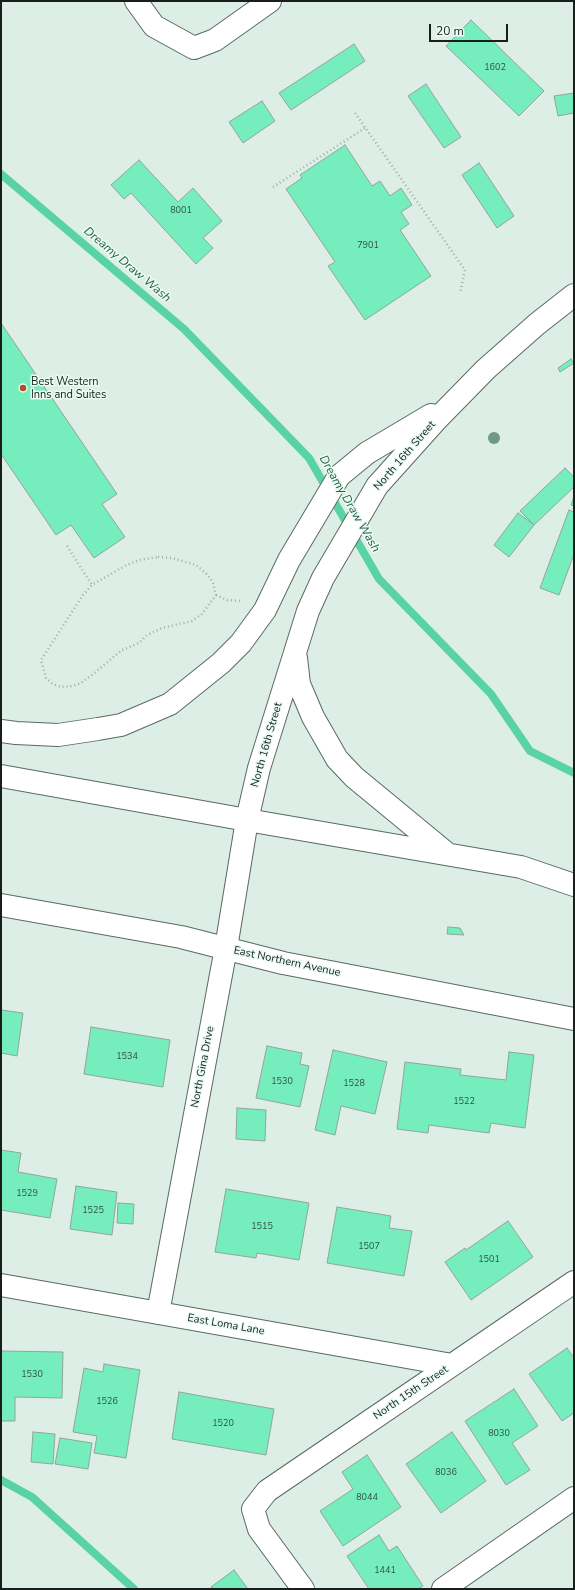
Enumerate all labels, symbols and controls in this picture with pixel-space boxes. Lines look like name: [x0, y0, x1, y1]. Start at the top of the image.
scale bar: [431, 16, 510, 42]
text: 20 m: [436, 23, 464, 39]
house number: 1602: [484, 63, 506, 73]
house number: 8001: [170, 206, 192, 216]
water label: Dreamy Draw Wash: [80, 224, 174, 306]
house number: 7901: [357, 241, 379, 251]
place label: Best Western Inns and Suites: [31, 375, 106, 401]
marker: Best Western Inns and Suites: [18, 383, 28, 393]
street label: North 16th Street: [371, 419, 439, 493]
water label: Dreamy Draw Wash: [315, 453, 383, 555]
street label: North 16th Street: [249, 701, 285, 789]
street label: East Northern Avenue: [232, 944, 342, 980]
street label: North Gina Drive: [189, 1025, 217, 1109]
house number: 1534: [116, 1052, 138, 1062]
house number: 1530: [271, 1077, 293, 1087]
house number: 1528: [343, 1079, 365, 1089]
house number: 1522: [453, 1097, 475, 1107]
house number: 1529: [16, 1189, 38, 1199]
house number: 1525: [82, 1206, 104, 1216]
house number: 1515: [251, 1222, 273, 1232]
house number: 1507: [358, 1242, 380, 1252]
house number: 1501: [478, 1255, 500, 1265]
street label: East Loma Lane: [186, 1312, 266, 1338]
street label: North 15th Street: [371, 1363, 451, 1423]
house number: 1530: [21, 1370, 43, 1380]
house number: 1526: [96, 1397, 118, 1407]
house number: 1520: [212, 1419, 234, 1429]
house number: 8030: [488, 1429, 510, 1439]
house number: 8036: [435, 1468, 457, 1478]
house number: 8044: [356, 1493, 378, 1503]
house number: 1441: [374, 1566, 396, 1576]

